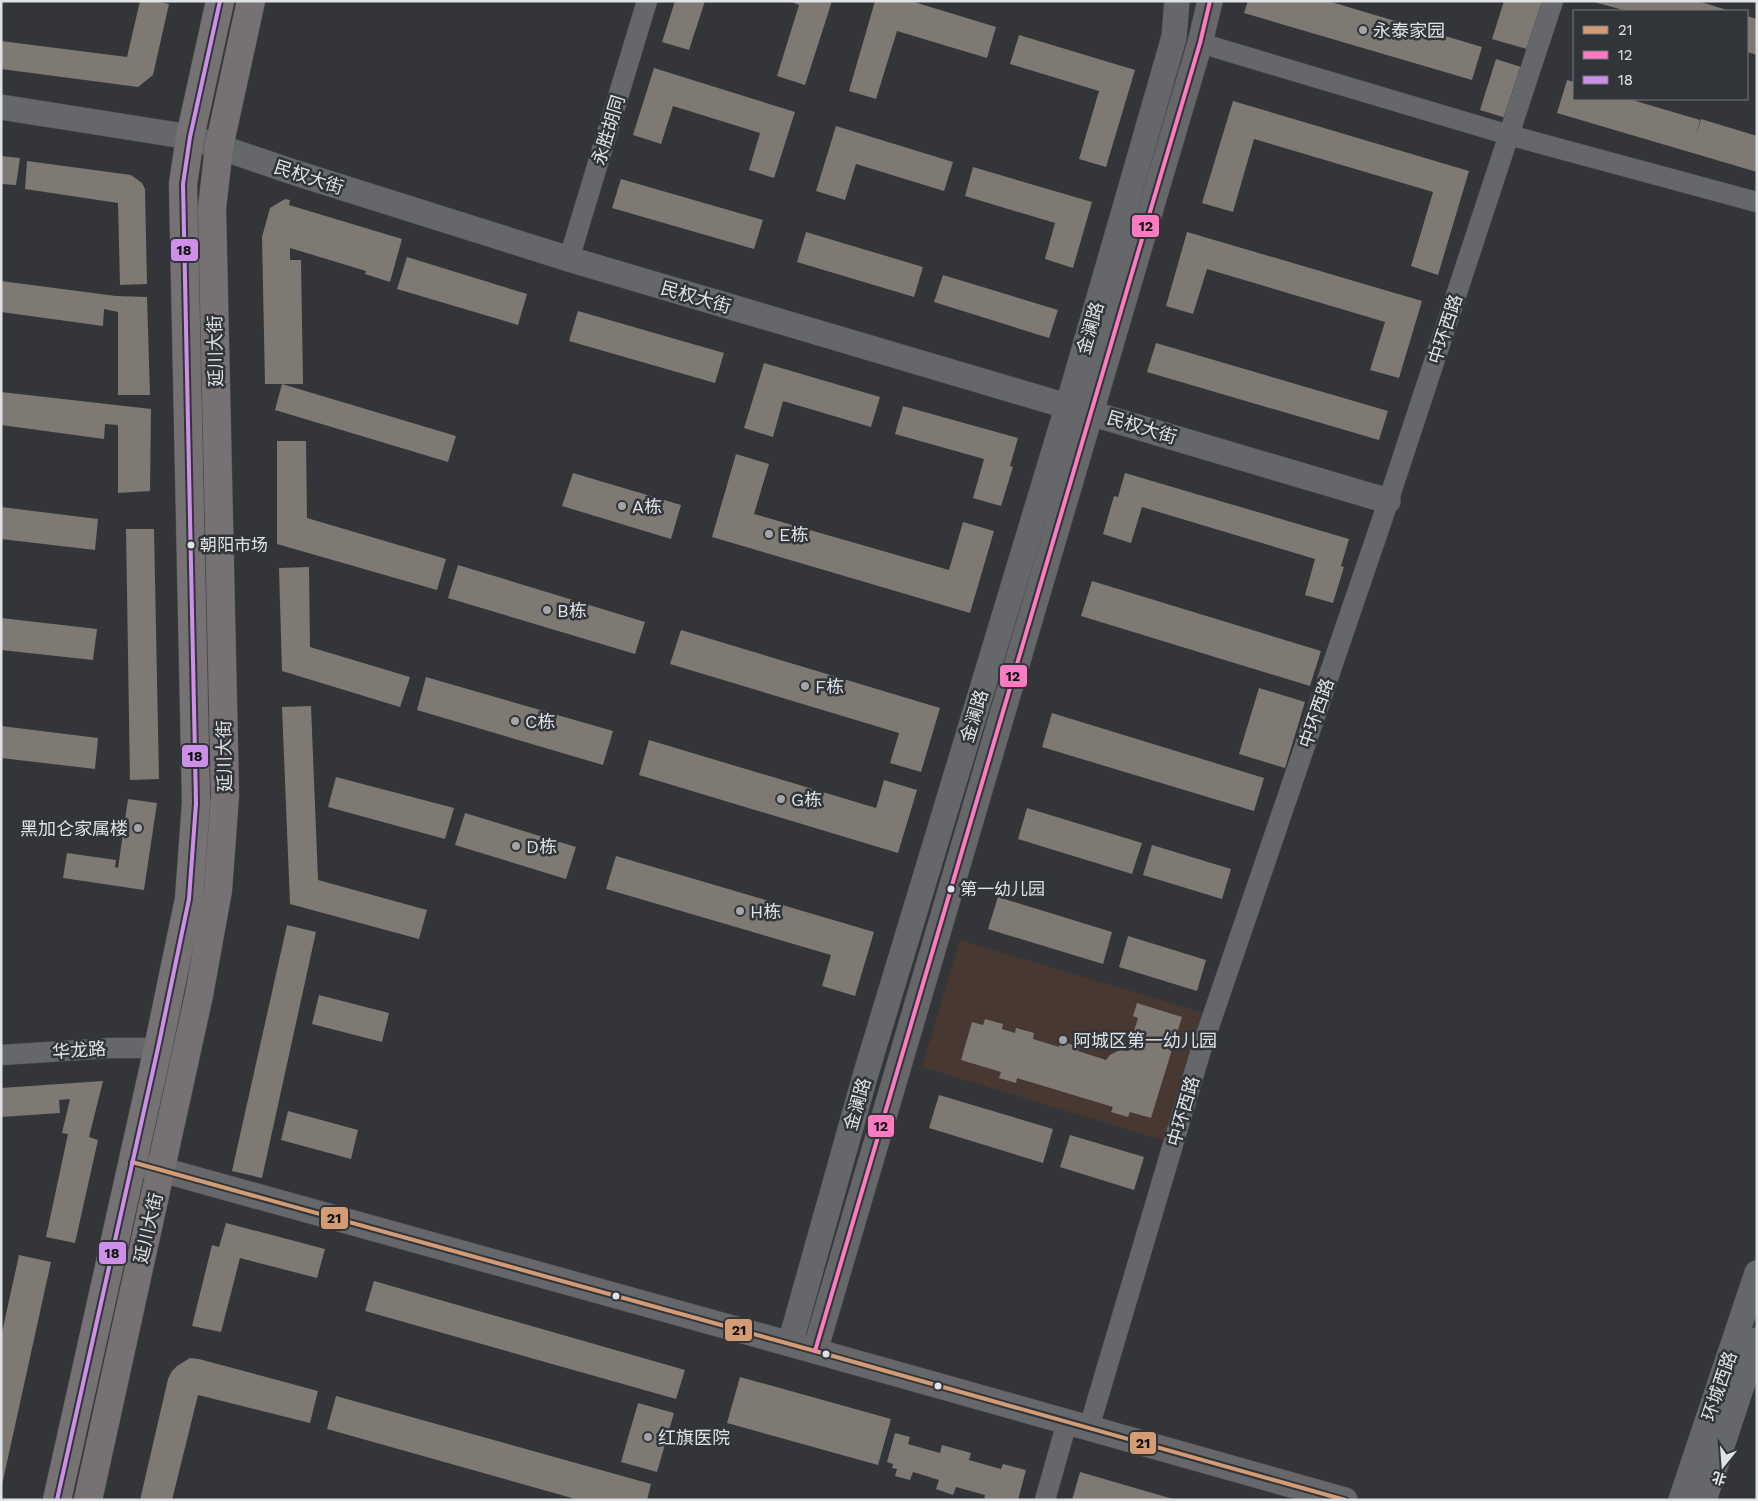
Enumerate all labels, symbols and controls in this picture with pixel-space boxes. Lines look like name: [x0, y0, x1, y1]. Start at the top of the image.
legend: [1573, 10, 1748, 100]
place label: 永泰家园: [1373, 20, 1445, 41]
text: 21: [1618, 21, 1633, 39]
marker: 永泰家园: [1357, 24, 1369, 36]
text: 12: [1618, 46, 1633, 64]
text: 18: [1618, 71, 1633, 89]
street label: 永胜胡同: [587, 93, 629, 167]
street label: 民权大街: [272, 156, 346, 198]
line badge: 12: [1131, 214, 1160, 238]
text: 12: [1139, 218, 1153, 234]
line badge: 18: [170, 238, 199, 262]
text: 18: [177, 242, 192, 258]
street label: 民权大街: [659, 277, 733, 317]
street label: 中环西路: [1424, 292, 1466, 366]
street label: 金澜路: [1072, 299, 1108, 357]
street label: 延川大街: [204, 315, 226, 387]
street label: 民权大街: [1105, 406, 1179, 448]
place label: A栋: [632, 496, 662, 517]
marker: A栋: [616, 500, 628, 512]
place label: E栋: [779, 524, 808, 545]
marker: E栋: [763, 528, 775, 540]
place label: 朝阳市场: [200, 535, 268, 555]
marker: 朝阳市场: [186, 540, 196, 550]
place label: B栋: [557, 600, 587, 621]
marker: B栋: [541, 604, 553, 616]
line badge: 12: [999, 664, 1028, 688]
text: 12: [1006, 668, 1020, 684]
place label: F栋: [815, 676, 844, 697]
street label: 中环西路: [1294, 676, 1338, 750]
marker: F栋: [799, 680, 811, 692]
street label: 金澜路: [956, 687, 992, 745]
place label: C栋: [525, 711, 555, 732]
marker: C栋: [509, 715, 521, 727]
street label: 延川大街: [213, 720, 235, 792]
line badge: 18: [181, 744, 209, 768]
text: 18: [188, 748, 203, 764]
place label: G栋: [791, 789, 822, 810]
marker: G栋: [775, 793, 787, 805]
place label: 黑加仑家属楼: [20, 818, 128, 839]
marker: 黑加仑家属楼: [132, 822, 144, 834]
place label: D栋: [526, 836, 557, 857]
marker: D栋: [510, 840, 522, 852]
place label: 第一幼儿园: [960, 879, 1045, 899]
marker: 第一幼儿园: [946, 884, 956, 894]
place label: H栋: [750, 901, 781, 922]
marker: H栋: [734, 905, 746, 917]
place label: 阿城区第一幼儿园: [1073, 1030, 1217, 1051]
marker: 阿城区第一幼儿园: [1057, 1034, 1069, 1046]
street label: 华龙路: [51, 1038, 107, 1062]
street label: 中环西路: [1163, 1074, 1203, 1148]
street label: 金澜路: [839, 1075, 875, 1133]
line badge: 12: [867, 1114, 895, 1138]
text: 12: [874, 1118, 888, 1134]
street label: 延川大街: [130, 1191, 166, 1265]
line badge: 21: [320, 1206, 349, 1230]
text: 21: [327, 1210, 341, 1226]
line badge: 18: [98, 1241, 127, 1265]
text: 18: [105, 1245, 120, 1261]
unlabelled marker: [611, 1291, 621, 1301]
line badge: 21: [724, 1318, 753, 1342]
text: 21: [732, 1322, 746, 1338]
unlabelled marker: [821, 1349, 831, 1359]
street label: 环城西路: [1697, 1349, 1741, 1423]
unlabelled marker: [933, 1381, 943, 1391]
place label: 红旗医院: [658, 1427, 730, 1448]
marker: 红旗医院: [642, 1431, 654, 1443]
line badge: 21: [1129, 1431, 1157, 1455]
text: 21: [1136, 1435, 1150, 1451]
north arrow: [1698, 1441, 1748, 1491]
text: 北: [1710, 1469, 1728, 1488]

